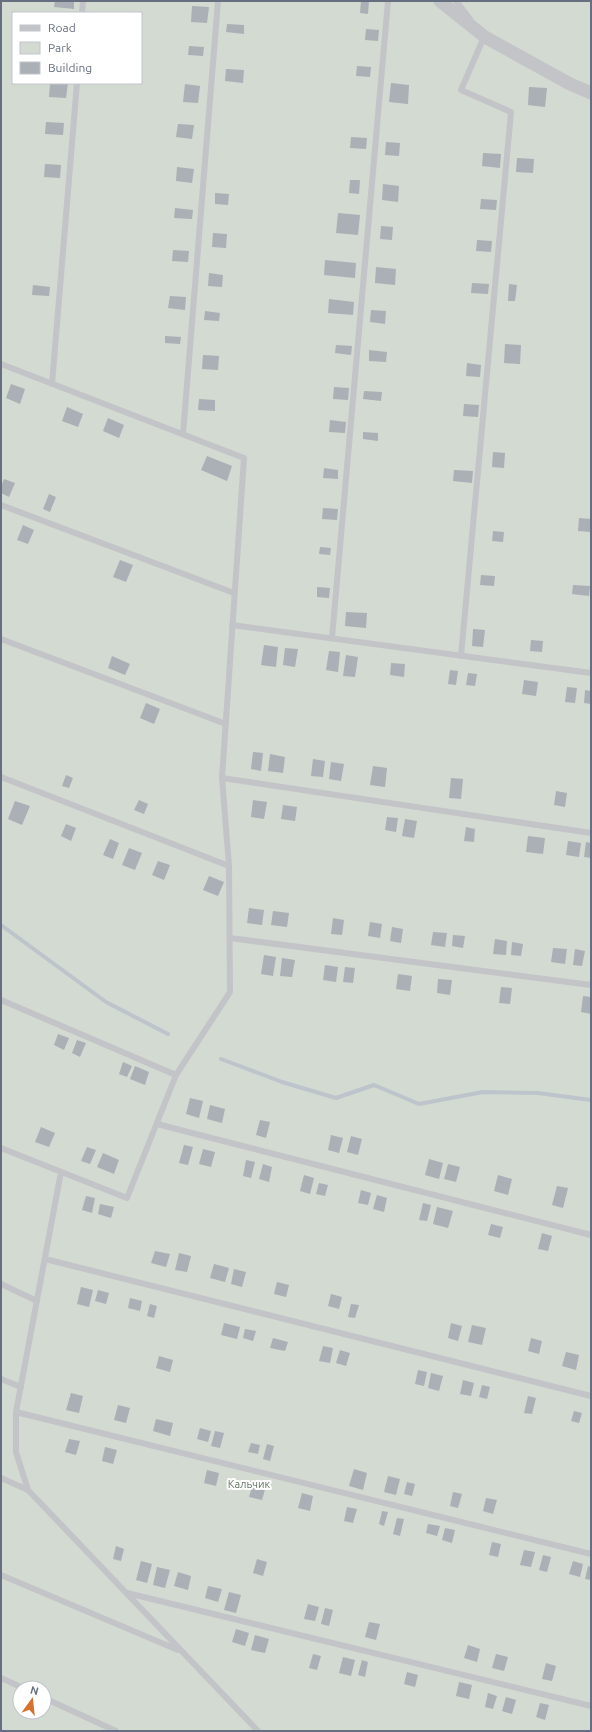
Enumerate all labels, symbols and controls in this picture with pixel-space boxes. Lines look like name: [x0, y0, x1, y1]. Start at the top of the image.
legend: [12, 12, 142, 84]
text: Road: [48, 21, 76, 34]
text: Park: [48, 41, 72, 54]
text: Building: [48, 61, 92, 74]
park label: Кальчик: [228, 1478, 271, 1490]
north arrow: [12, 1680, 52, 1720]
text: N: [29, 1683, 40, 1697]

